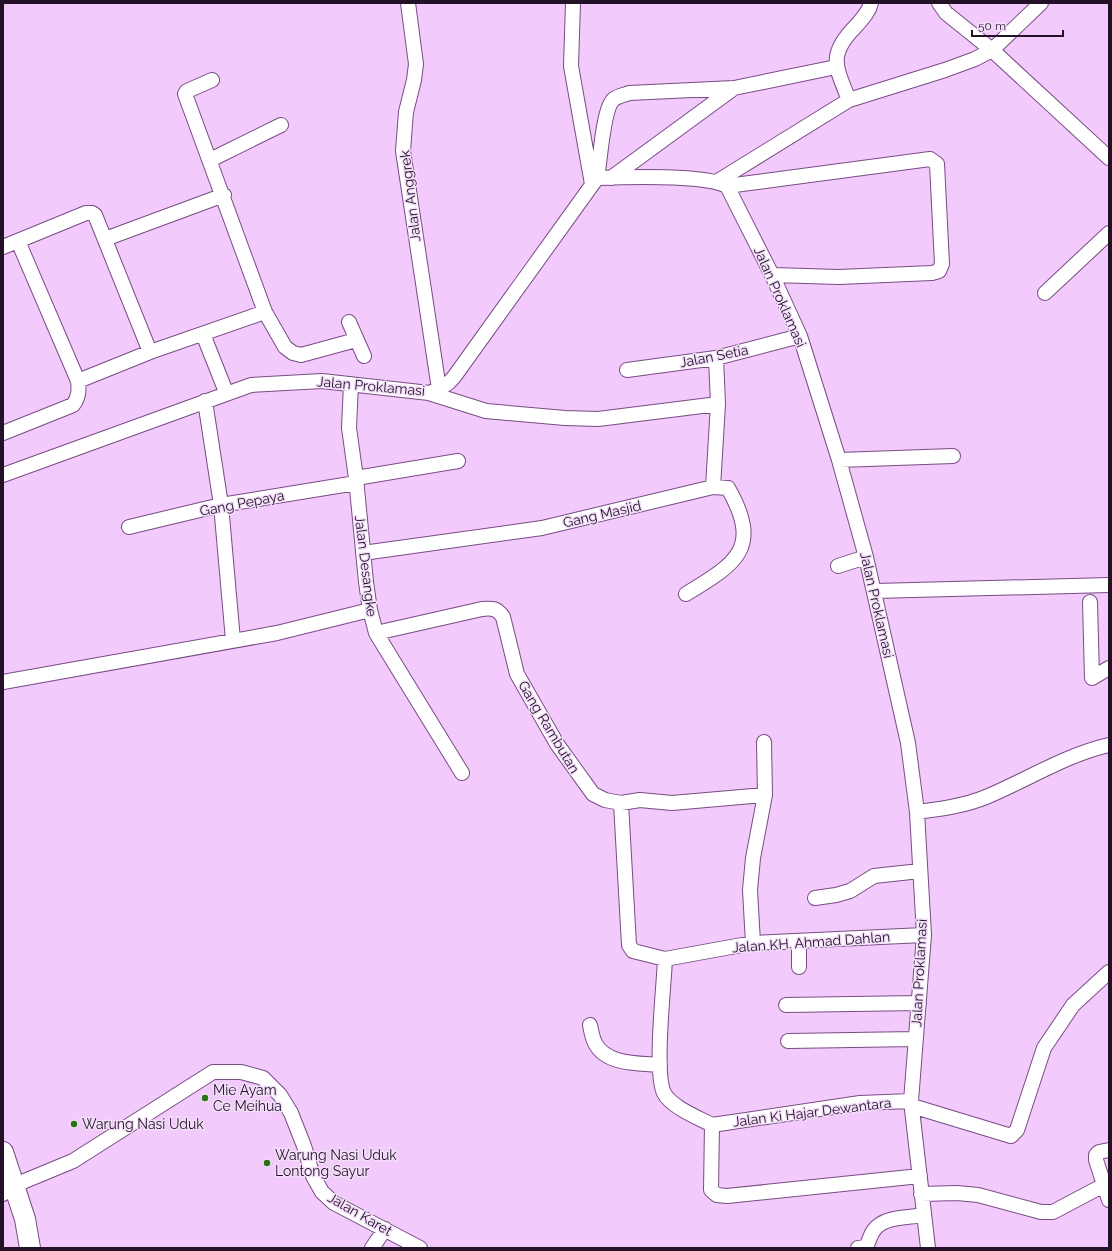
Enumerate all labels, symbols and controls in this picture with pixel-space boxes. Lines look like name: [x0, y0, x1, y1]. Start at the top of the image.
scale bar: [972, 12, 1063, 38]
text: 50 m: [978, 19, 1006, 33]
street label: Jalan Anggrek: [396, 149, 424, 243]
street label: Jalan Proklamasi: [751, 244, 809, 350]
street label: Jalan Setia: [678, 342, 750, 370]
street label: Jalan Proklamasi: [316, 373, 426, 399]
street label: Gang Pepaya: [198, 487, 286, 519]
street label: Gang Masjid: [561, 497, 643, 531]
street label: Jalan Desangke: [352, 514, 380, 618]
street label: Jalan Proklamasi: [857, 550, 897, 660]
street label: Gang Rambutan: [515, 678, 583, 776]
street label: Jalan Proklamasi: [908, 918, 930, 1028]
street label: Jalan KH. Ahmad Dahlan: [731, 928, 891, 956]
place label: Mie Ayam Ce Meihua: [213, 1082, 282, 1114]
marker: Mie Ayam Ce Meihua: [200, 1093, 210, 1103]
street label: Jalan Ki Hajar Dewantara: [732, 1094, 892, 1130]
place label: Warung Nasi Uduk: [82, 1116, 204, 1132]
marker: Warung Nasi Uduk: [69, 1119, 79, 1129]
place label: Warung Nasi Uduk Lontong Sayur: [275, 1147, 397, 1179]
marker: Warung Nasi Uduk Lontong Sayur: [262, 1158, 272, 1168]
street label: Jalan Karet: [325, 1189, 395, 1239]

